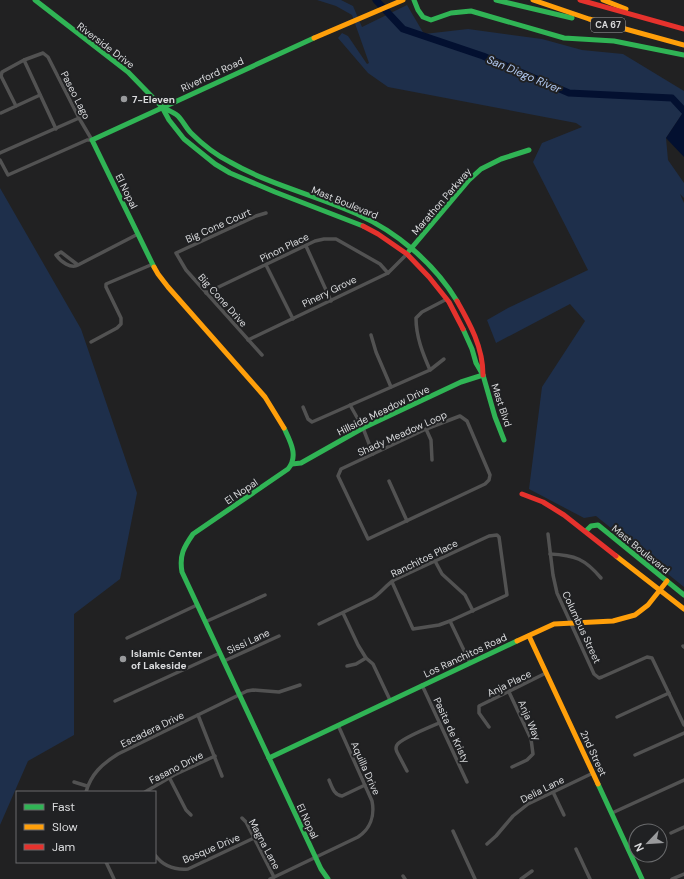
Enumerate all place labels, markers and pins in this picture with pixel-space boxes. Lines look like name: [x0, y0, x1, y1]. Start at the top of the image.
place label: 7-Eleven: [132, 93, 175, 106]
marker: 7-Eleven: [119, 94, 129, 104]
place label: Islamic Center of Lakeside: [131, 647, 202, 672]
marker: Islamic Center of Lakeside: [118, 654, 128, 664]

